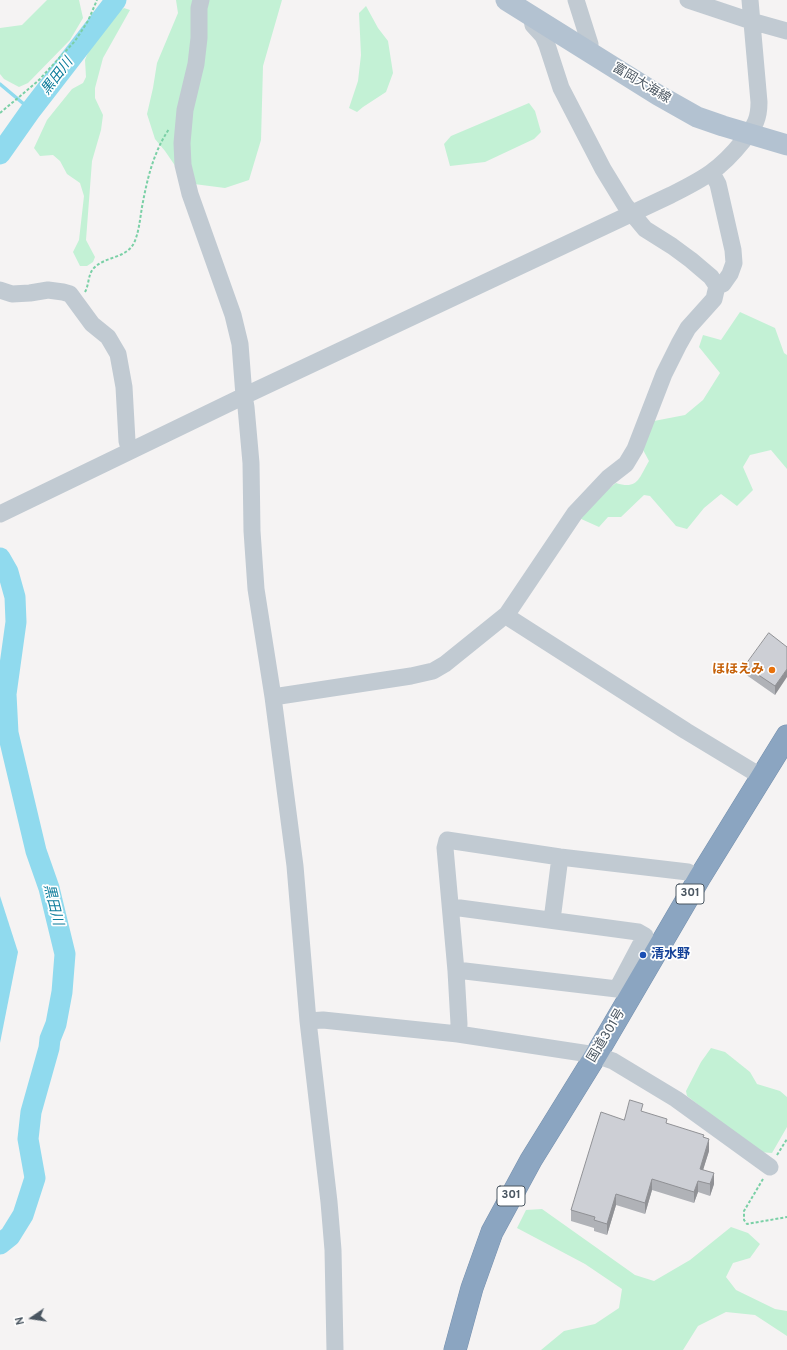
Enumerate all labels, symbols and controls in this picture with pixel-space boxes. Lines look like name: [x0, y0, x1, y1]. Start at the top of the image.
water label: 黒田川: [39, 55, 77, 99]
street label: 富岡大海線: [609, 61, 673, 107]
place label: ほほえみ: [712, 662, 764, 678]
marker: ほほえみ: [767, 665, 777, 675]
water label: 黒田川: [39, 883, 65, 927]
road number: 301: [676, 884, 704, 904]
place label: 清水野: [651, 947, 690, 963]
marker: 清水野: [638, 950, 648, 960]
street label: 国道301号: [585, 1006, 629, 1066]
road number: 301: [497, 1186, 525, 1206]
north arrow: [12, 1298, 52, 1338]
text: N: [13, 1315, 28, 1326]

